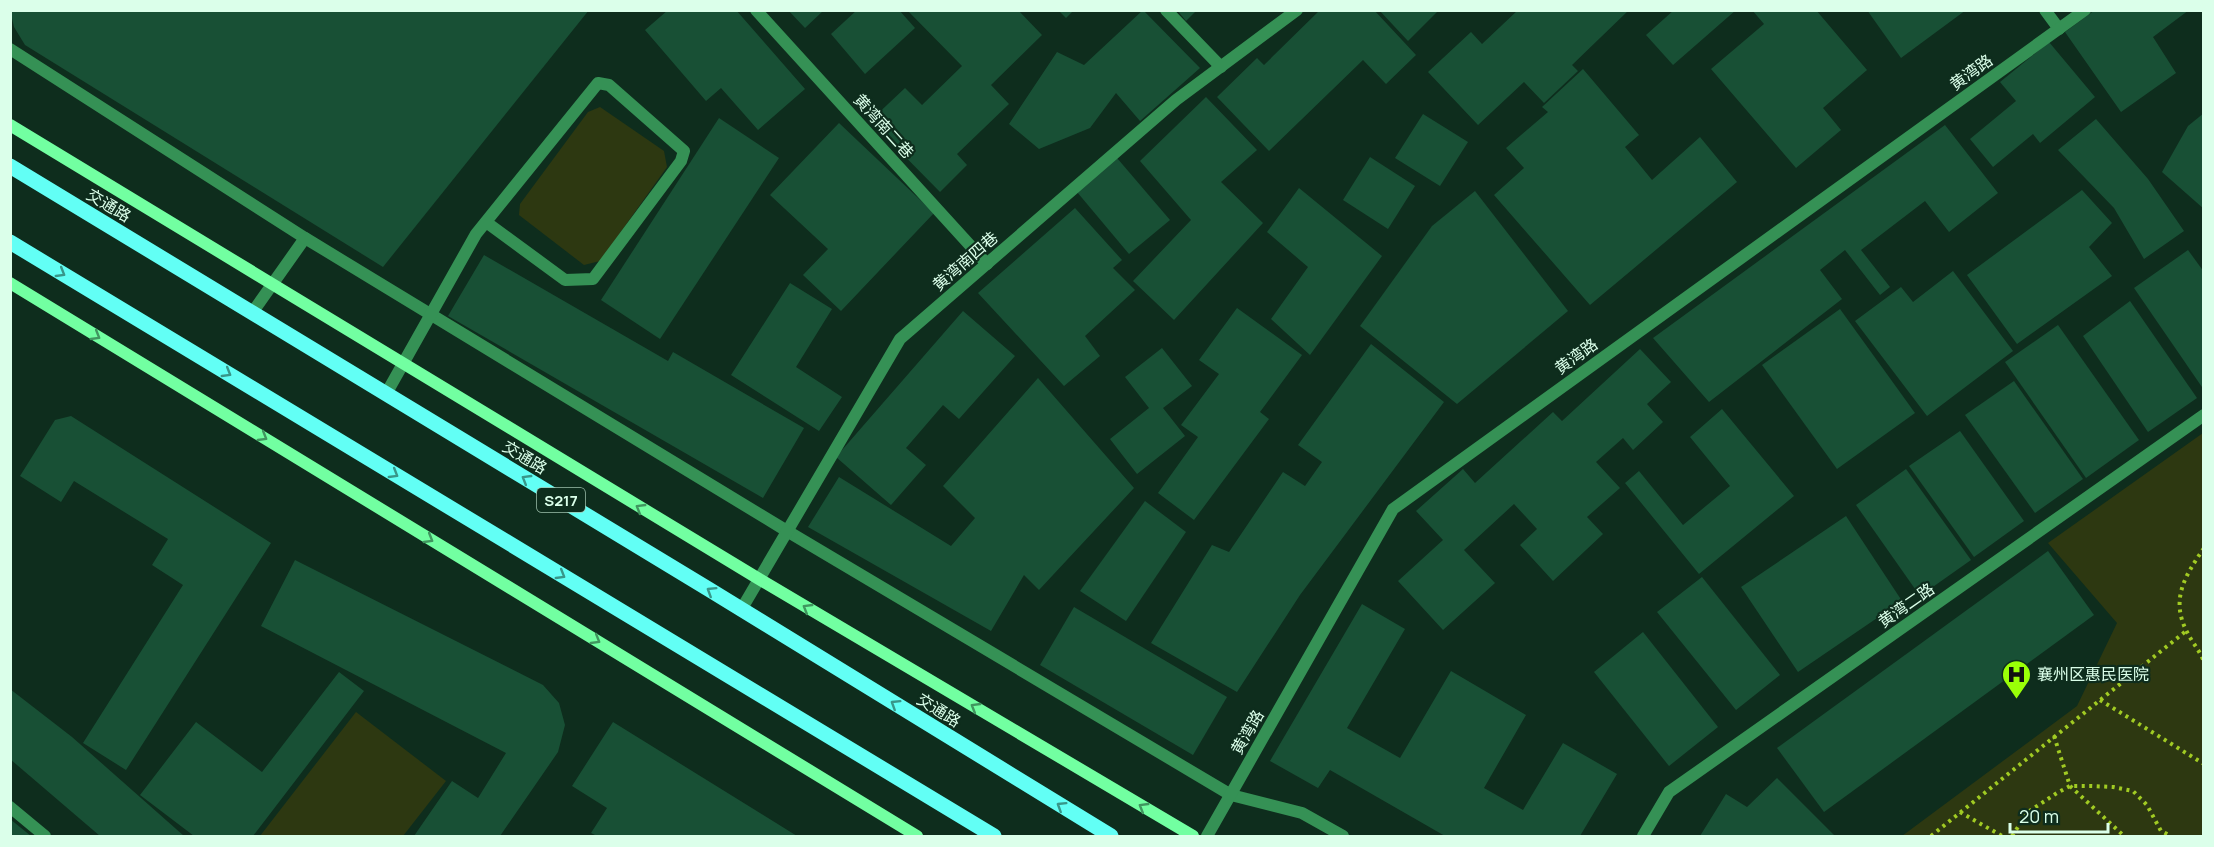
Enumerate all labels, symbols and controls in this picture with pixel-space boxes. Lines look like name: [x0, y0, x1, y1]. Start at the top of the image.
street label: 黄湾路: [1945, 49, 1997, 95]
street label: 黄湾南二巷: [849, 89, 919, 163]
street label: 交通路: [83, 183, 135, 227]
street label: 黄湾南四巷: [928, 226, 1002, 296]
one-way arrow: [55, 265, 65, 277]
one-way arrow: [90, 328, 100, 340]
street label: 黄湾路: [1550, 333, 1602, 379]
one-way arrow: [221, 366, 231, 378]
one-way arrow: [257, 430, 267, 442]
street label: 交通路: [499, 435, 551, 479]
one-way arrow: [388, 467, 398, 479]
one-way arrow: [522, 474, 532, 486]
road number: S217: [537, 488, 585, 512]
one-way arrow: [636, 503, 646, 515]
one-way arrow: [423, 531, 433, 543]
one-way arrow: [555, 568, 565, 580]
street label: 黄湾二路: [1873, 578, 1939, 632]
one-way arrow: [707, 586, 717, 598]
one-way arrow: [803, 604, 813, 615]
one-way arrow: [590, 633, 600, 645]
hospital icon: 襄州区惠民医院: [2000, 658, 2032, 700]
place label: 襄州区惠民医院: [2037, 663, 2149, 685]
street label: 交通路: [913, 688, 965, 732]
one-way arrow: [891, 700, 901, 711]
one-way arrow: [971, 703, 981, 715]
street label: 黄湾路: [1225, 706, 1269, 758]
scale bar: [2010, 796, 2108, 834]
one-way arrow: [1057, 801, 1067, 813]
one-way arrow: [1139, 802, 1149, 814]
text: 20 m: [2019, 804, 2059, 828]

